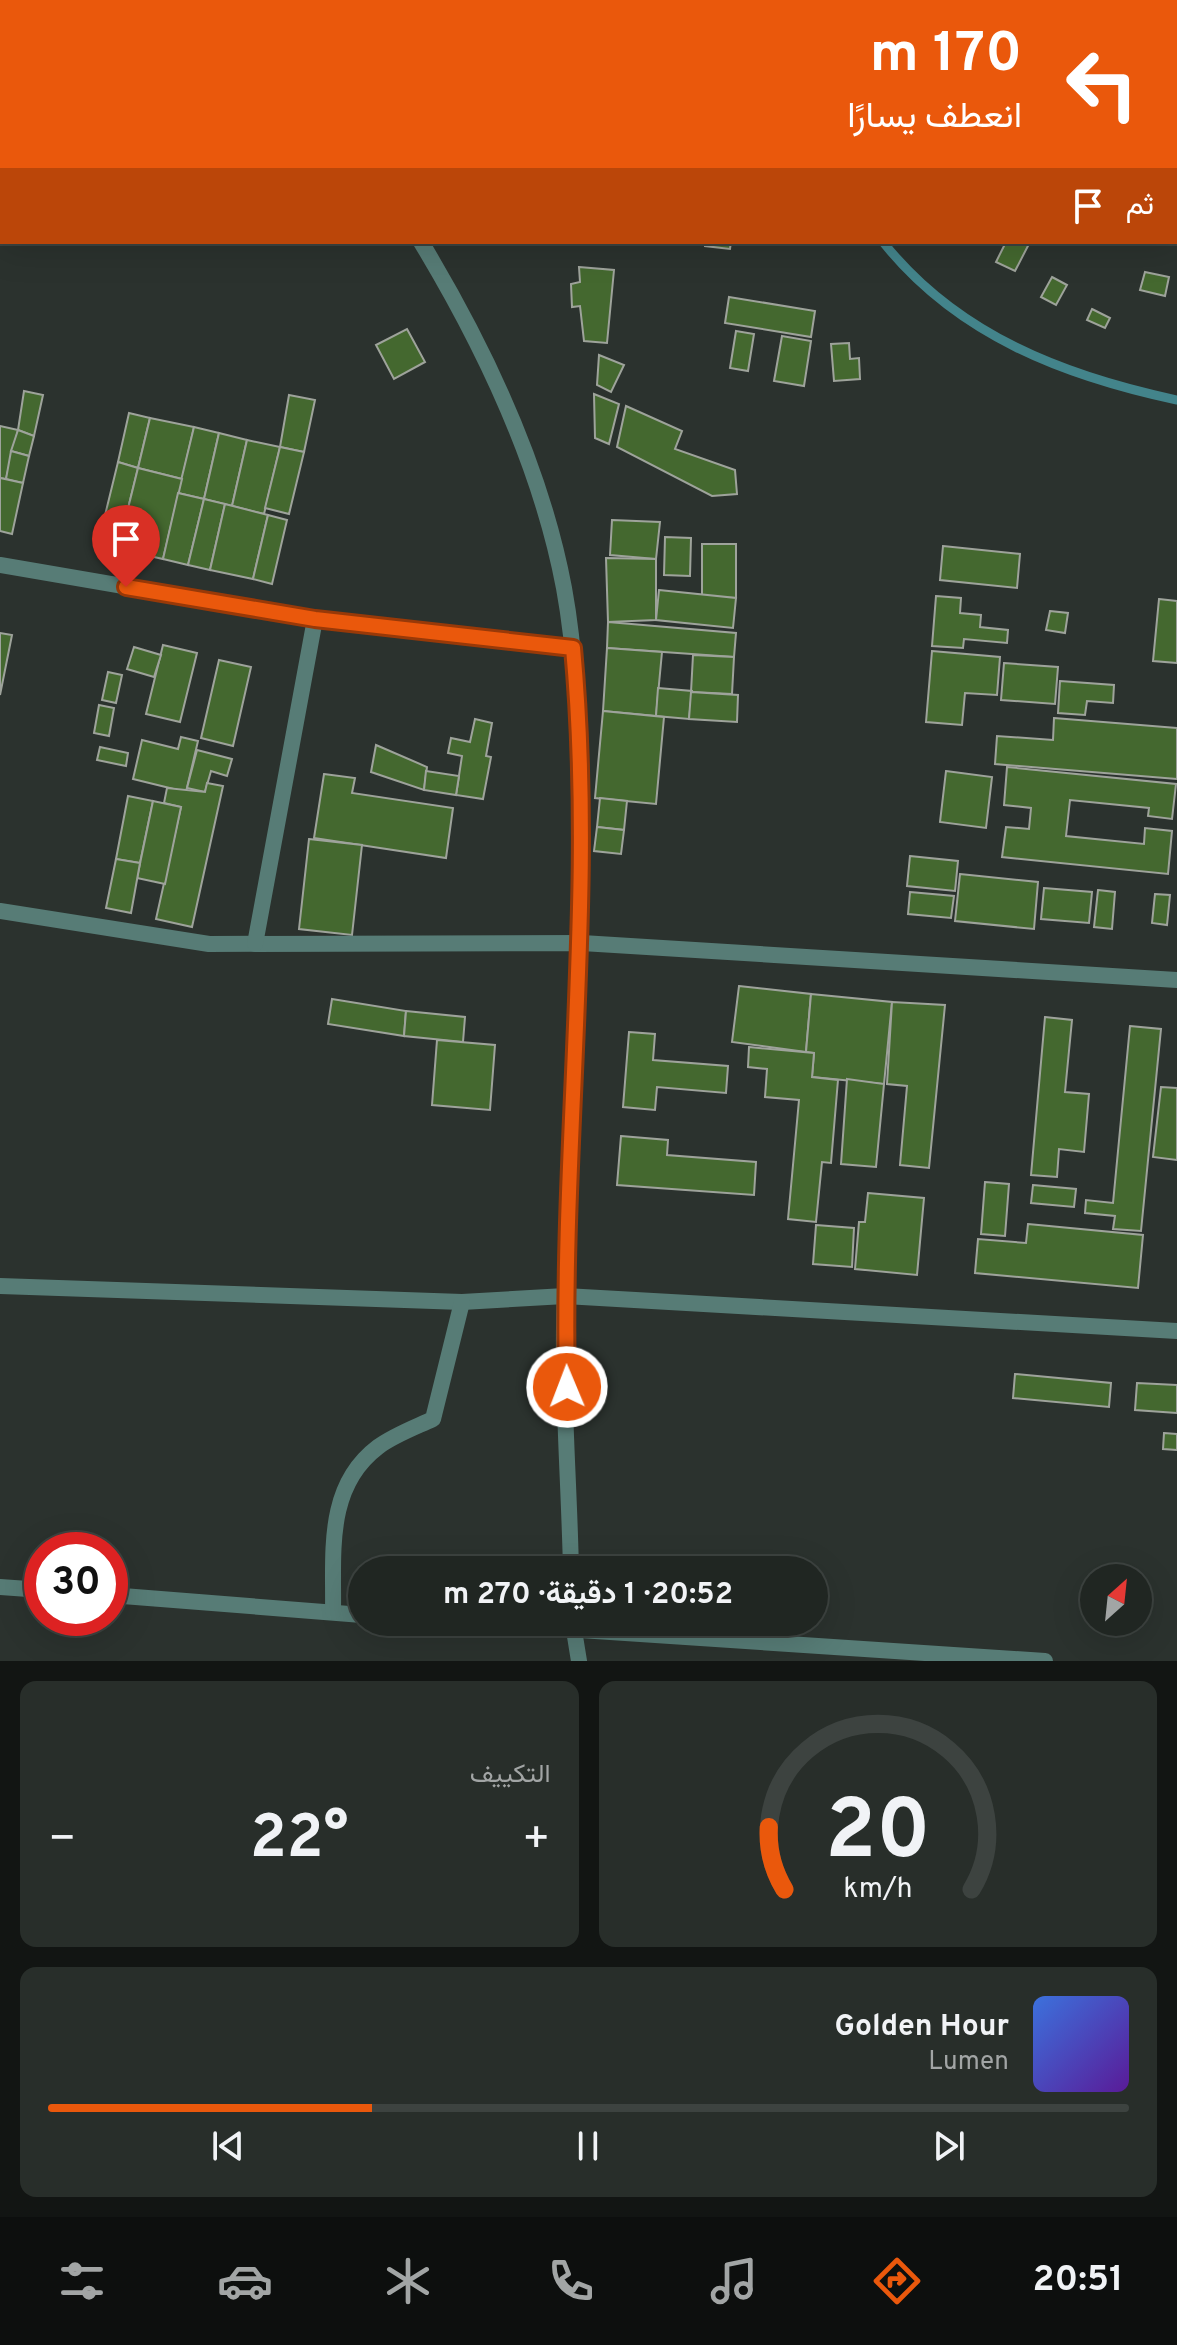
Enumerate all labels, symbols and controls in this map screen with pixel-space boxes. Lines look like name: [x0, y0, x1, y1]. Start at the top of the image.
text: 170 m: [870, 21, 1022, 91]
icon: left: [1050, 32, 1154, 136]
text: انعطف يسارًا: [847, 95, 1022, 141]
icon: arrive: [1066, 184, 1110, 228]
text: ثم: [1126, 188, 1154, 225]
pin: [92, 505, 160, 587]
icon: arrive: [104, 517, 148, 561]
position arrow: [525, 1345, 609, 1429]
speed limit sign: 30: [24, 1532, 128, 1636]
north arrow: [1080, 1564, 1152, 1636]
map controls: [1080, 1564, 1152, 1636]
text: 20:52 · 1 دقيقة · 270 m: [443, 1577, 733, 1614]
text: التكييف: [470, 1759, 551, 1792]
text: 20: [825, 1783, 931, 1888]
text: 22°: [250, 1803, 348, 1879]
text: −: [48, 1813, 76, 1869]
text: +: [522, 1813, 551, 1869]
text: km/h: [843, 1872, 912, 1908]
text: Golden Hour: [835, 2009, 1009, 2046]
text: Lumen: [928, 2046, 1009, 2079]
icon: previous: [206, 2124, 250, 2168]
icon: pause: [566, 2124, 610, 2168]
icon: next: [927, 2124, 971, 2168]
icon: filters: [54, 2253, 110, 2309]
icon: car: [217, 2253, 273, 2309]
icon: climate: [380, 2253, 436, 2309]
icon: phone: [543, 2253, 599, 2309]
icon: music: [706, 2253, 762, 2309]
icon: directions: [869, 2253, 925, 2309]
text: 20:51: [1033, 2258, 1123, 2304]

